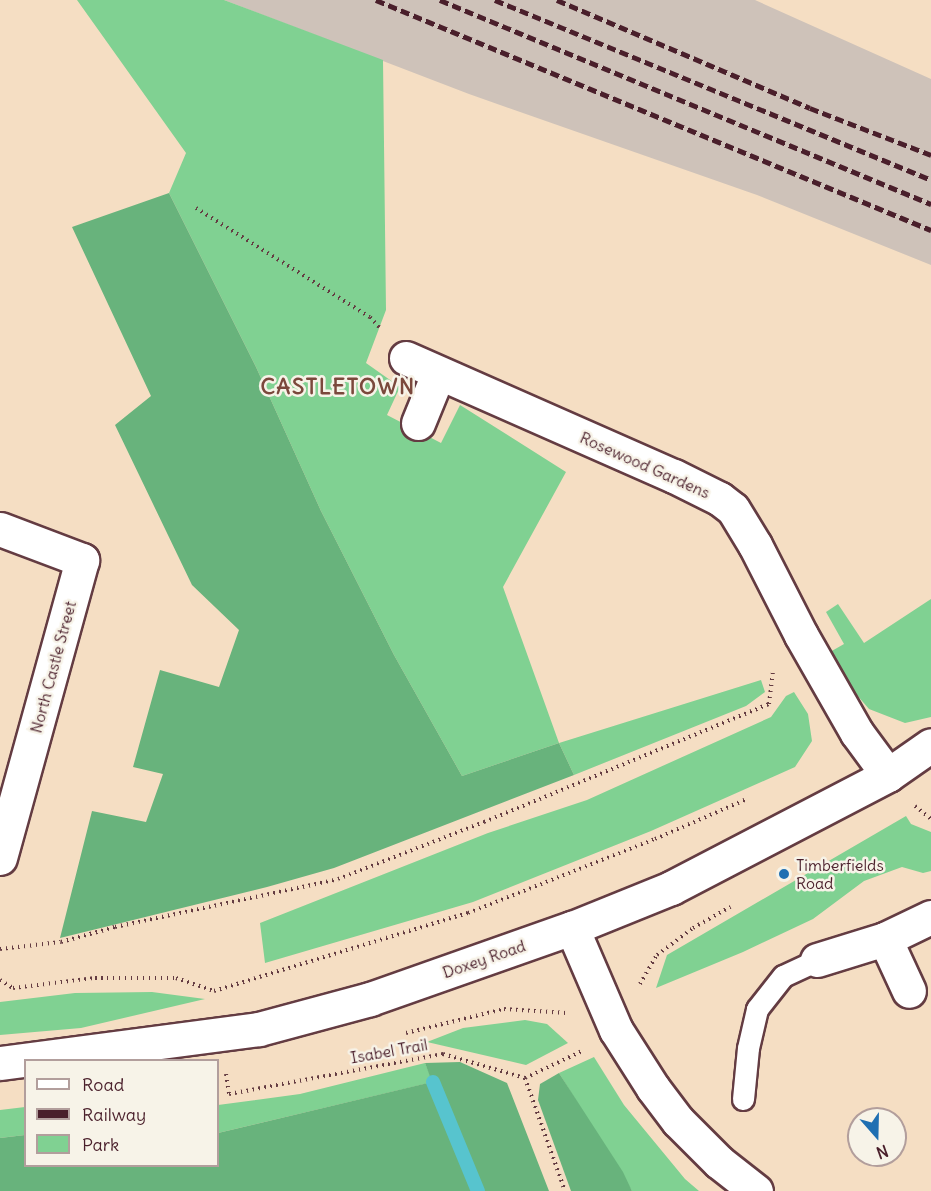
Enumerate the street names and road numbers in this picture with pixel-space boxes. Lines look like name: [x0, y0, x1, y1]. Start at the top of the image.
street label: Rosewood Gardens: [577, 428, 713, 502]
street label: North Castle Street: [26, 599, 80, 735]
street label: Doxey Road: [440, 936, 528, 982]
street label: Isabel Trail: [349, 1035, 429, 1067]

